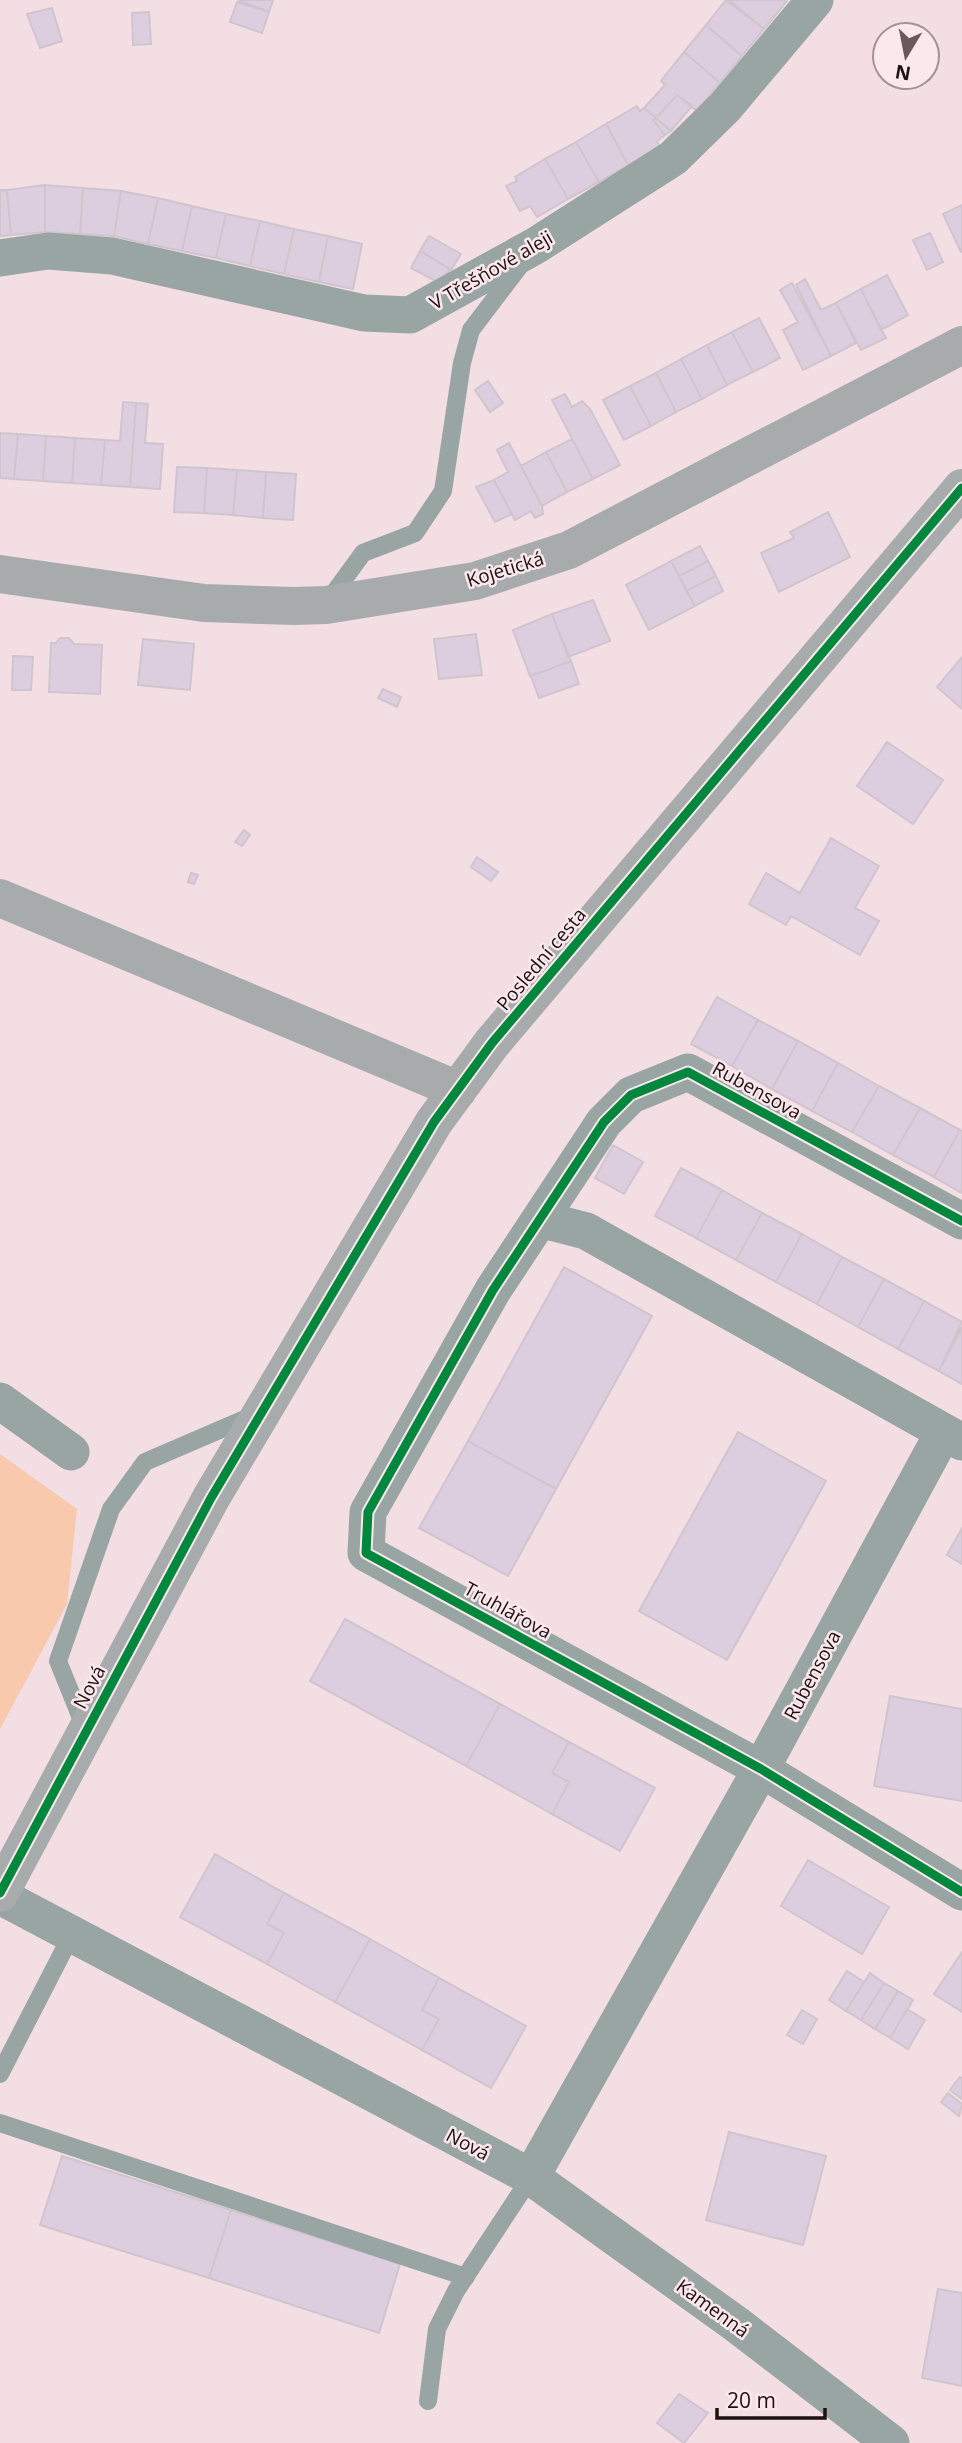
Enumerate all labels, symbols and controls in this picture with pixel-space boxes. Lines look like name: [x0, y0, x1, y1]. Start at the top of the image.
north arrow: [871, 21, 941, 91]
text: N: [893, 59, 913, 87]
street label: V Třešňové aleji: [425, 224, 557, 316]
street label: Kojetická: [463, 545, 547, 593]
street label: Poslední cesta: [490, 902, 592, 1016]
street label: Rubensova: [708, 1055, 806, 1125]
street label: Truhlářova: [460, 1575, 556, 1645]
street label: Rubensova: [778, 1626, 846, 1724]
street label: Nová: [67, 1661, 111, 1713]
street label: Nová: [442, 2122, 494, 2166]
street label: Kamenná: [671, 2273, 755, 2343]
scale bar: [717, 2376, 825, 2420]
text: 20 m: [727, 2386, 776, 2414]

